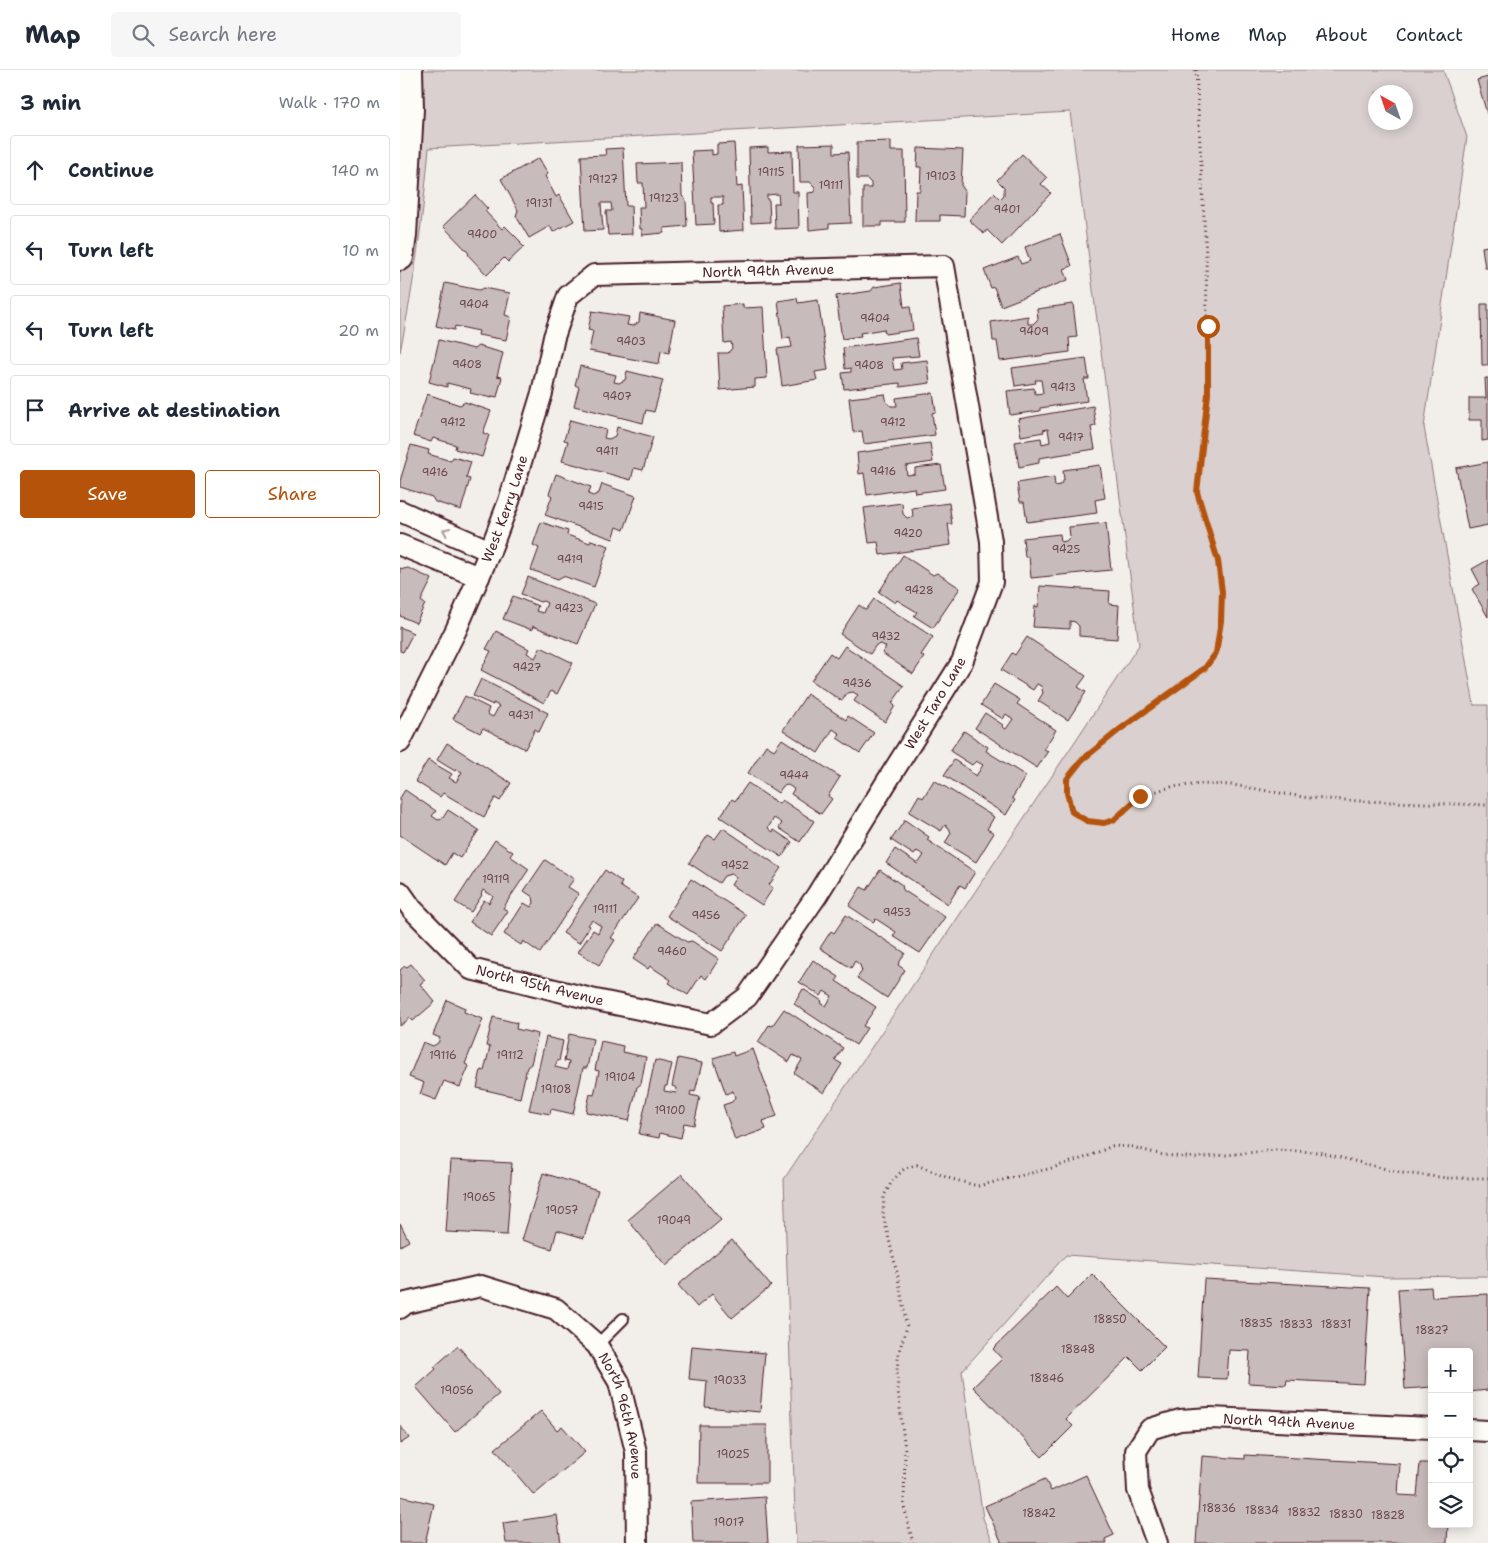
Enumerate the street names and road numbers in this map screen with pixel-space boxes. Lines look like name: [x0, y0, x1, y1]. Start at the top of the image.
street label: North 94th Avenue: [702, 260, 835, 281]
street label: West Kerry Lane: [477, 453, 532, 565]
street label: West Taro Lane: [900, 653, 970, 753]
street label: North 95th Avenue: [474, 960, 606, 1010]
street label: North 96th Avenue: [594, 1349, 645, 1480]
street label: North 94th Avenue: [1223, 1410, 1356, 1434]

